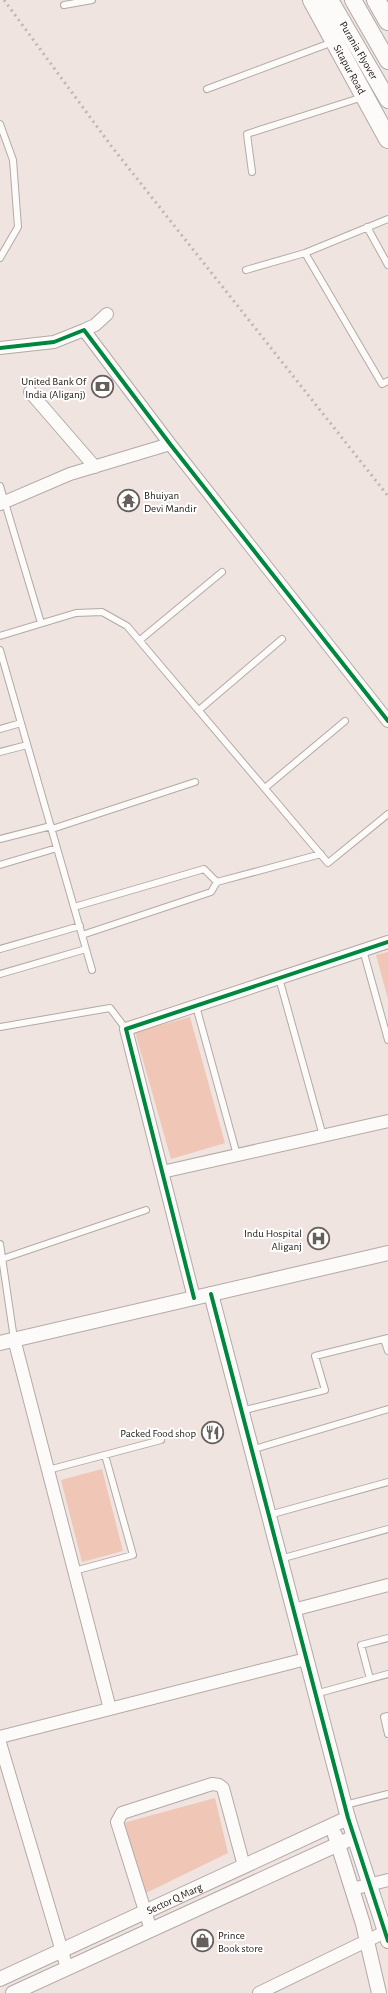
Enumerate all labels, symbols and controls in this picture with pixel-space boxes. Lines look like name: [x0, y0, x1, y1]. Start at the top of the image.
street label: Purania Flyover: [338, 19, 380, 82]
street label: Sitapur Road: [332, 43, 368, 96]
bank icon: United Bank Of India (Aliganj): [89, 374, 115, 400]
place label: United Bank Of India (Aliganj): [21, 376, 87, 400]
temple icon: Bhuiyan Devi Mandir: [115, 488, 141, 514]
place label: Bhuiyan Devi Mandir: [144, 490, 197, 514]
hospital icon: Indu Hospital Aliganj: [305, 1226, 331, 1252]
place label: Indu Hospital Aliganj: [244, 1228, 302, 1252]
restaurant icon: Packed Food shop: [199, 1420, 225, 1446]
place label: Packed Food shop: [120, 1428, 196, 1439]
street label: Sector Q Marg: [145, 1881, 204, 1916]
shop icon: Prince Book store: [190, 1928, 216, 1954]
place label: Prince Book store: [218, 1930, 263, 1954]

